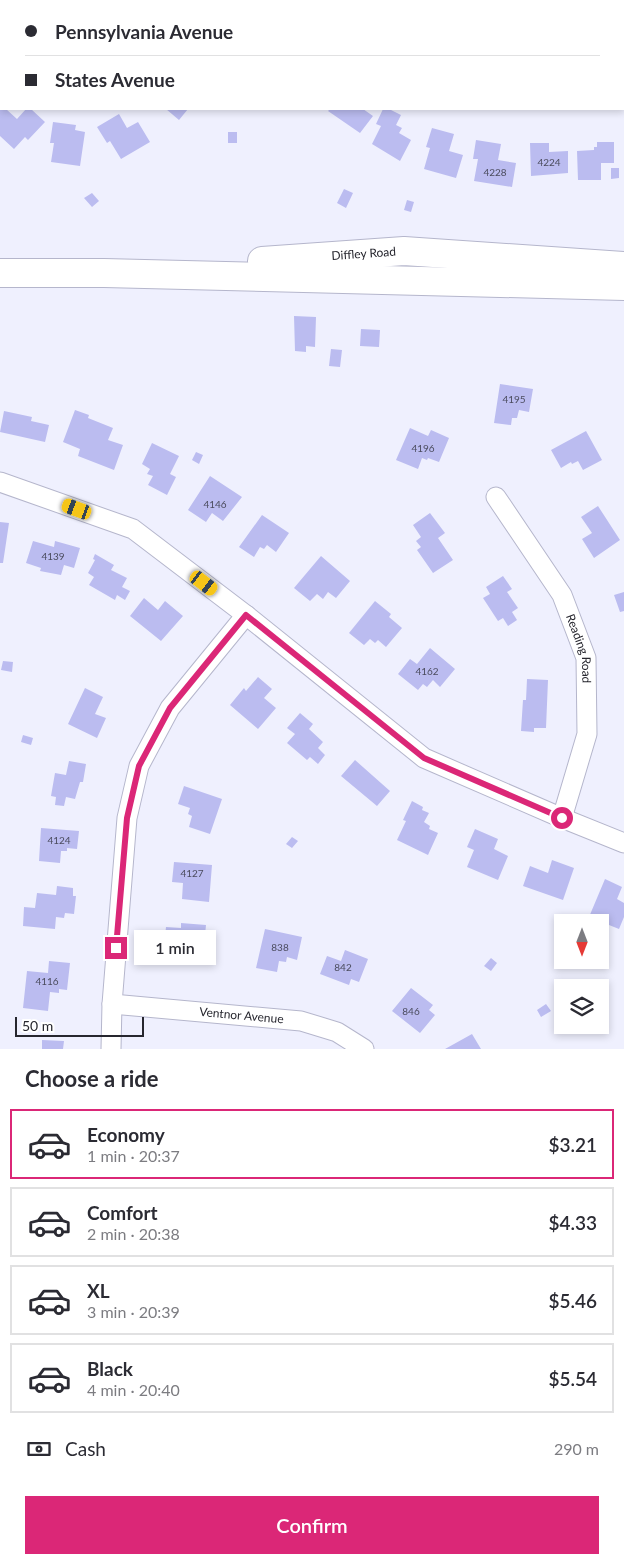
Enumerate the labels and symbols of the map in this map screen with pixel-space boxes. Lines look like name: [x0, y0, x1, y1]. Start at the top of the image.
house number: 4224: [537, 156, 561, 168]
house number: 4228: [483, 166, 507, 178]
street label: Diffley Road: [331, 244, 396, 263]
house number: 4195: [502, 393, 526, 405]
house number: 4196: [411, 442, 435, 454]
car: [60, 497, 93, 521]
house number: 4146: [203, 498, 227, 510]
house number: 4139: [41, 550, 65, 562]
car: [187, 568, 220, 598]
street label: Reading Road: [563, 612, 594, 683]
house number: 4162: [415, 665, 439, 677]
route start: [551, 807, 573, 829]
house number: 4124: [47, 834, 71, 846]
house number: 4127: [180, 867, 204, 879]
north arrow: [554, 914, 609, 969]
callout: 1 min: [134, 930, 216, 966]
route end: [105, 937, 127, 959]
house number: 838: [271, 941, 289, 953]
house number: 842: [334, 961, 352, 973]
house number: 4116: [35, 975, 59, 987]
street label: Ventnor Avenue: [199, 1004, 284, 1026]
house number: 846: [402, 1005, 420, 1017]
scale bar: [15, 1014, 144, 1037]

